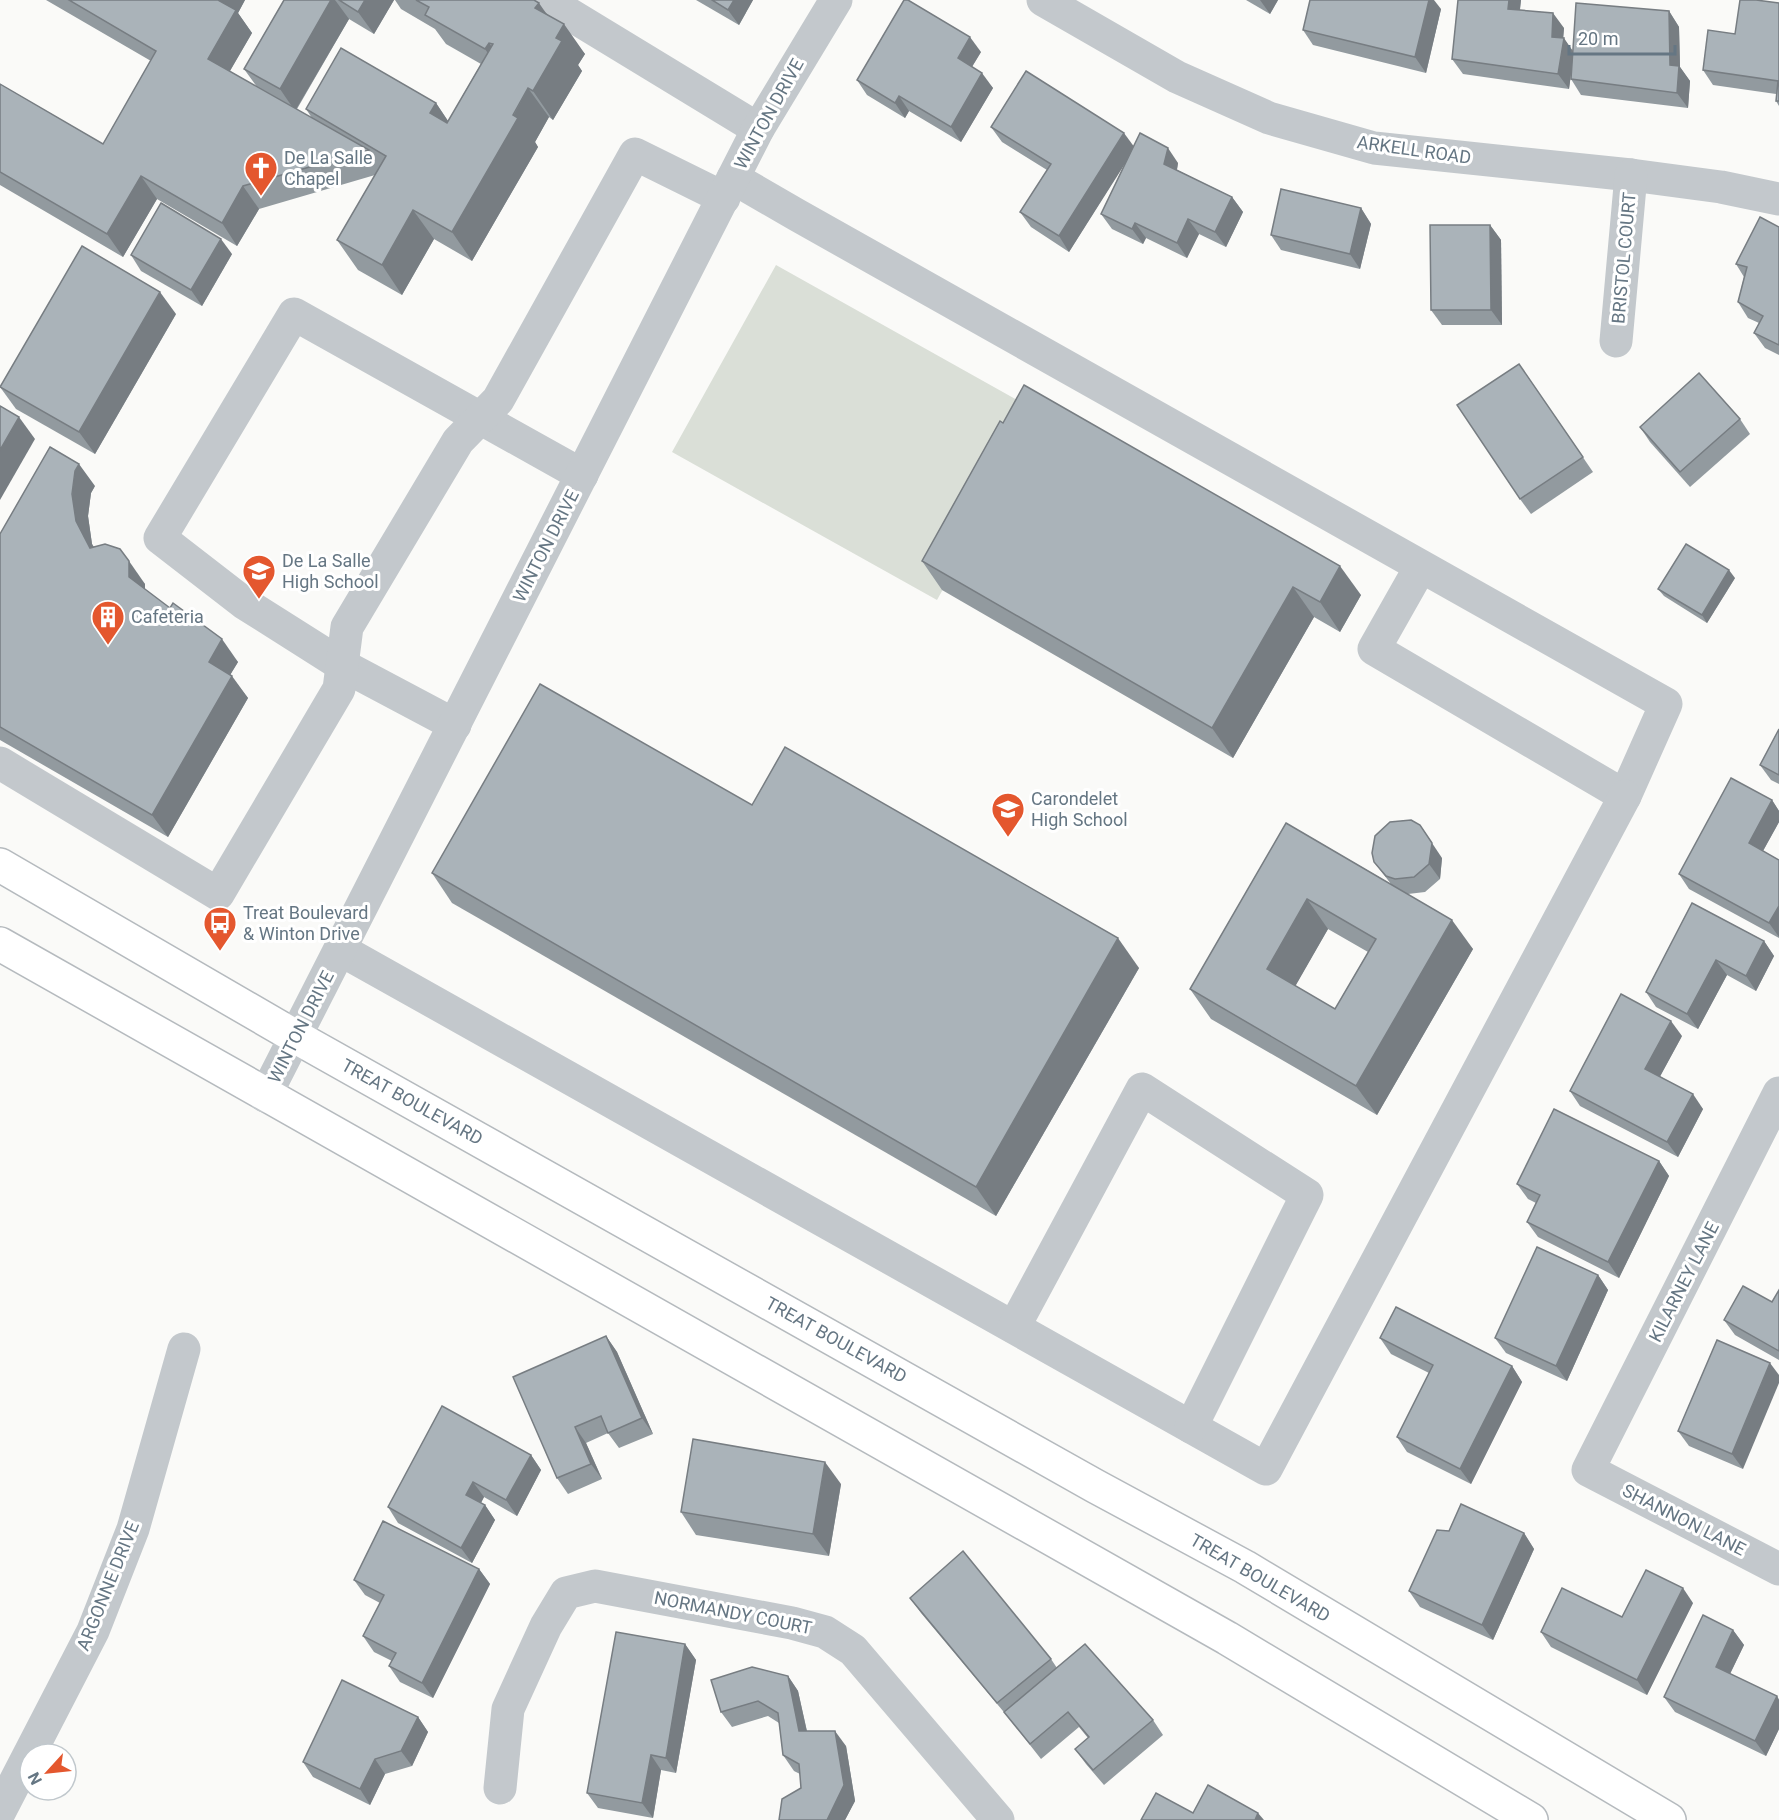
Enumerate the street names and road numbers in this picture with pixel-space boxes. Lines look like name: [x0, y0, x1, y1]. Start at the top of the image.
street label: WINTON DRIVE: [730, 55, 808, 173]
street label: ARKELL ROAD: [1356, 131, 1473, 168]
street label: BRISTOL COURT: [1607, 191, 1640, 325]
street label: WINTON DRIVE: [508, 486, 583, 605]
street label: WINTON DRIVE: [263, 967, 338, 1086]
street label: TREAT BOULEVARD: [338, 1054, 487, 1149]
street label: KILARNEY LANE: [1644, 1218, 1723, 1345]
street label: TREAT BOULEVARD: [762, 1292, 911, 1387]
street label: SHANNON LANE: [1619, 1479, 1749, 1560]
street label: ARGONNE DRIVE: [72, 1518, 143, 1653]
street label: TREAT BOULEVARD: [1187, 1529, 1334, 1626]
street label: NORMANDY COURT: [652, 1587, 814, 1638]

